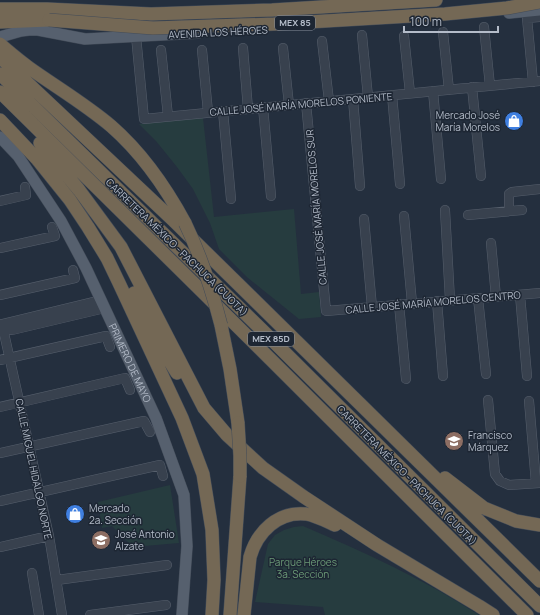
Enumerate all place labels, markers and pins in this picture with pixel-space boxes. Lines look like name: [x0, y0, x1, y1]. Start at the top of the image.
place label: Mercado José María Morelos: [435, 108, 500, 134]
shop icon: Mercado José María Morelos: [503, 110, 525, 132]
place label: Francisco Márquez: [468, 428, 512, 454]
school or university icon: Francisco Márquez: [443, 430, 465, 452]
place label: Mercado 2a. Sección: [89, 501, 142, 527]
shop icon: Mercado 2a. Sección: [64, 503, 86, 525]
place label: José Antonio Alzate: [115, 527, 175, 553]
school or university icon: José Antonio Alzate: [90, 529, 112, 551]

